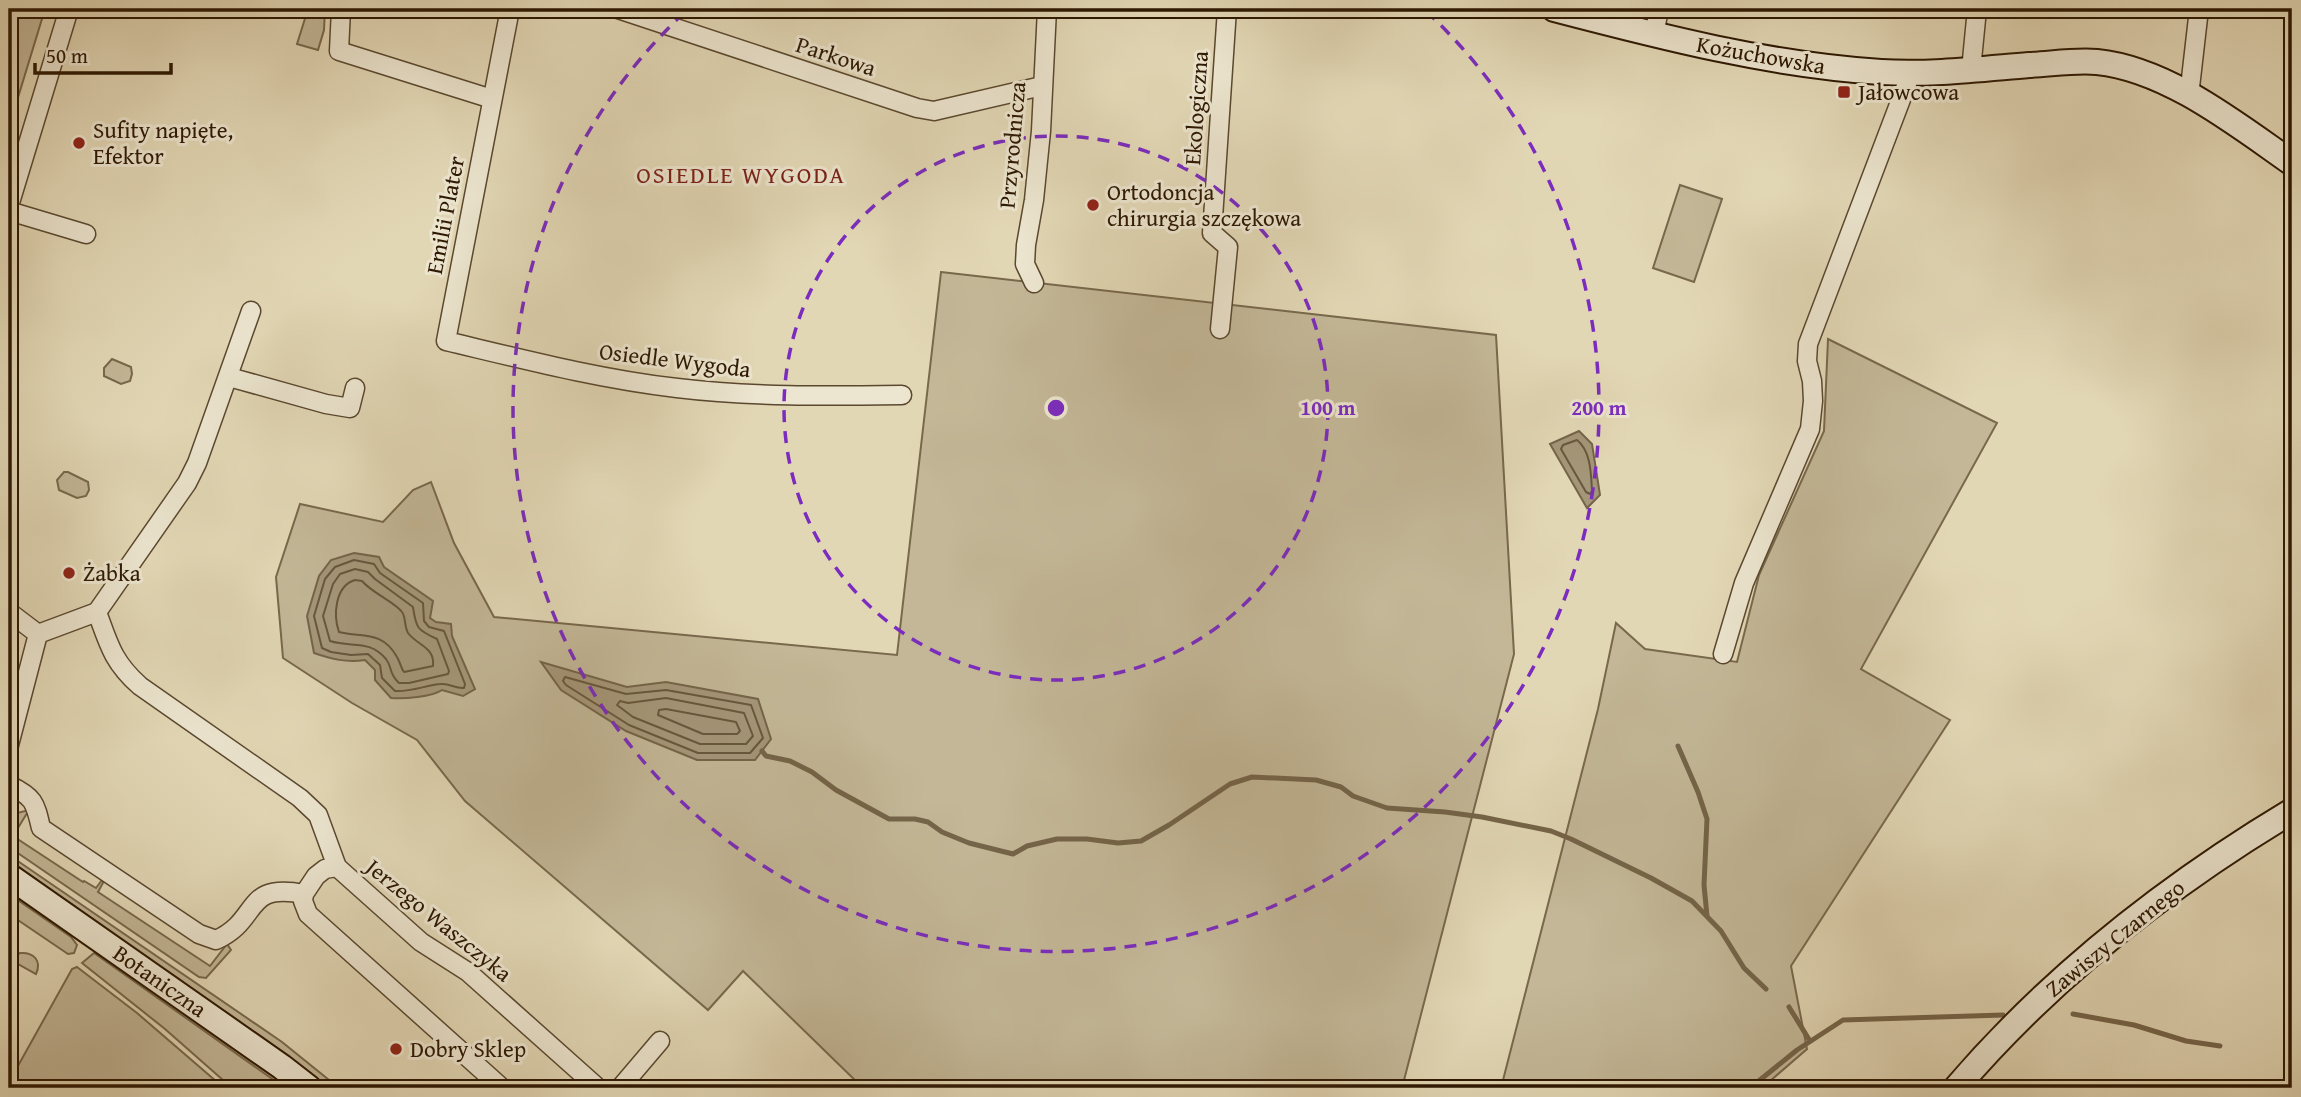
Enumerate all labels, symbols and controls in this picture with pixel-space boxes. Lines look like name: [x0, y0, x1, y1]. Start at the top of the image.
street label: Parkowa: [792, 27, 880, 84]
street label: Kożuchowska: [1694, 27, 1828, 82]
scale bar: [35, 32, 172, 76]
text: 50 m: [46, 40, 88, 71]
street label: Ekologiczna: [1175, 49, 1216, 166]
place label: Jałowcowa: [1855, 75, 1959, 108]
street label: Przyrodnicza: [990, 80, 1033, 210]
marker: Jałowcowa: [1836, 84, 1852, 100]
place label: Sufity napięte, Efektor: [93, 113, 233, 172]
marker: Sufity napięte, Efektor: [71, 135, 87, 151]
street label: Emilii Plater: [417, 153, 472, 277]
district label: OSIEDLE WYGODA: [636, 157, 846, 192]
place label: Ortodoncja chirurgia szczękowa: [1107, 175, 1301, 234]
marker: Ortodoncja chirurgia szczękowa: [1085, 197, 1101, 213]
street label: Osiedle Wygoda: [597, 334, 753, 385]
text: 100 m: [1300, 392, 1356, 423]
text: 200 m: [1571, 392, 1627, 423]
centre of rings: [1044, 396, 1068, 420]
place label: Żabka: [83, 556, 141, 589]
marker: Żabka: [61, 565, 77, 581]
street label: Jerzego Waszczyka: [357, 848, 520, 989]
street label: Zawiszy Czarnego: [2038, 871, 2192, 1004]
street label: Botaniczna: [107, 936, 214, 1025]
place label: Dobry Sklep: [410, 1032, 526, 1065]
marker: Dobry Sklep: [388, 1041, 404, 1057]

